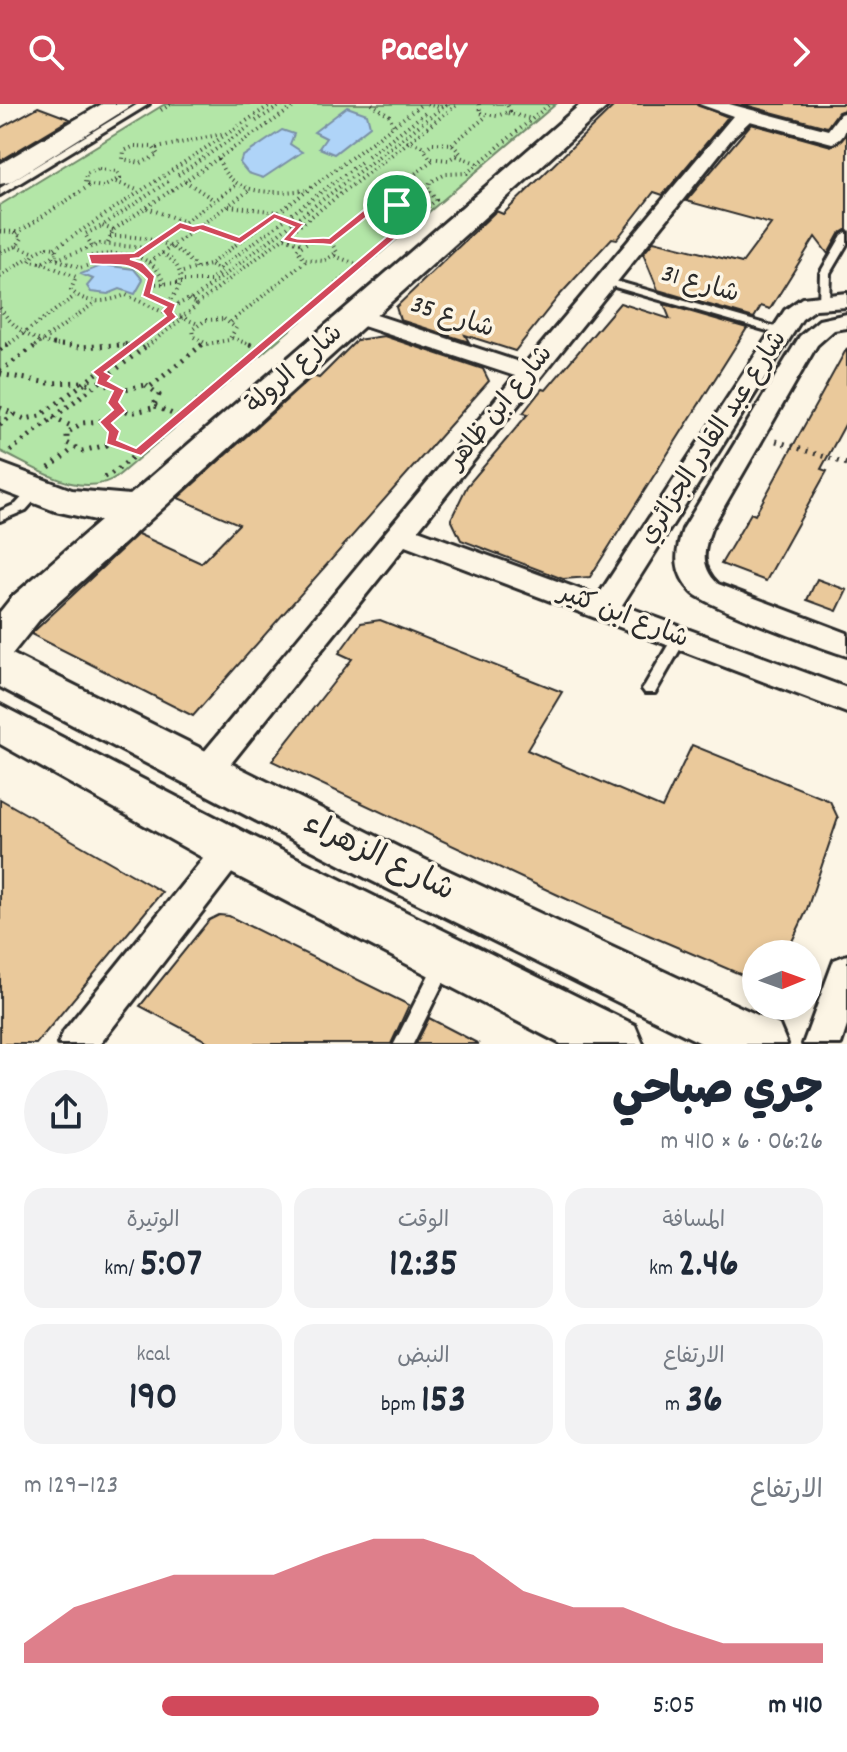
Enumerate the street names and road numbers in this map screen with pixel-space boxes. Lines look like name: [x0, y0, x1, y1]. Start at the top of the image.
street label: شارع 31: [657, 256, 743, 314]
street label: شارع 35: [405, 287, 499, 349]
street label: شارع الرولة: [238, 316, 352, 424]
street label: شارع عبد القادر الجزائري: [631, 324, 797, 552]
street label: شارع ابن ظاهر: [438, 338, 563, 480]
street label: شارع ابن كثير: [551, 575, 693, 659]
street label: شارع الزهراء: [295, 803, 461, 915]

